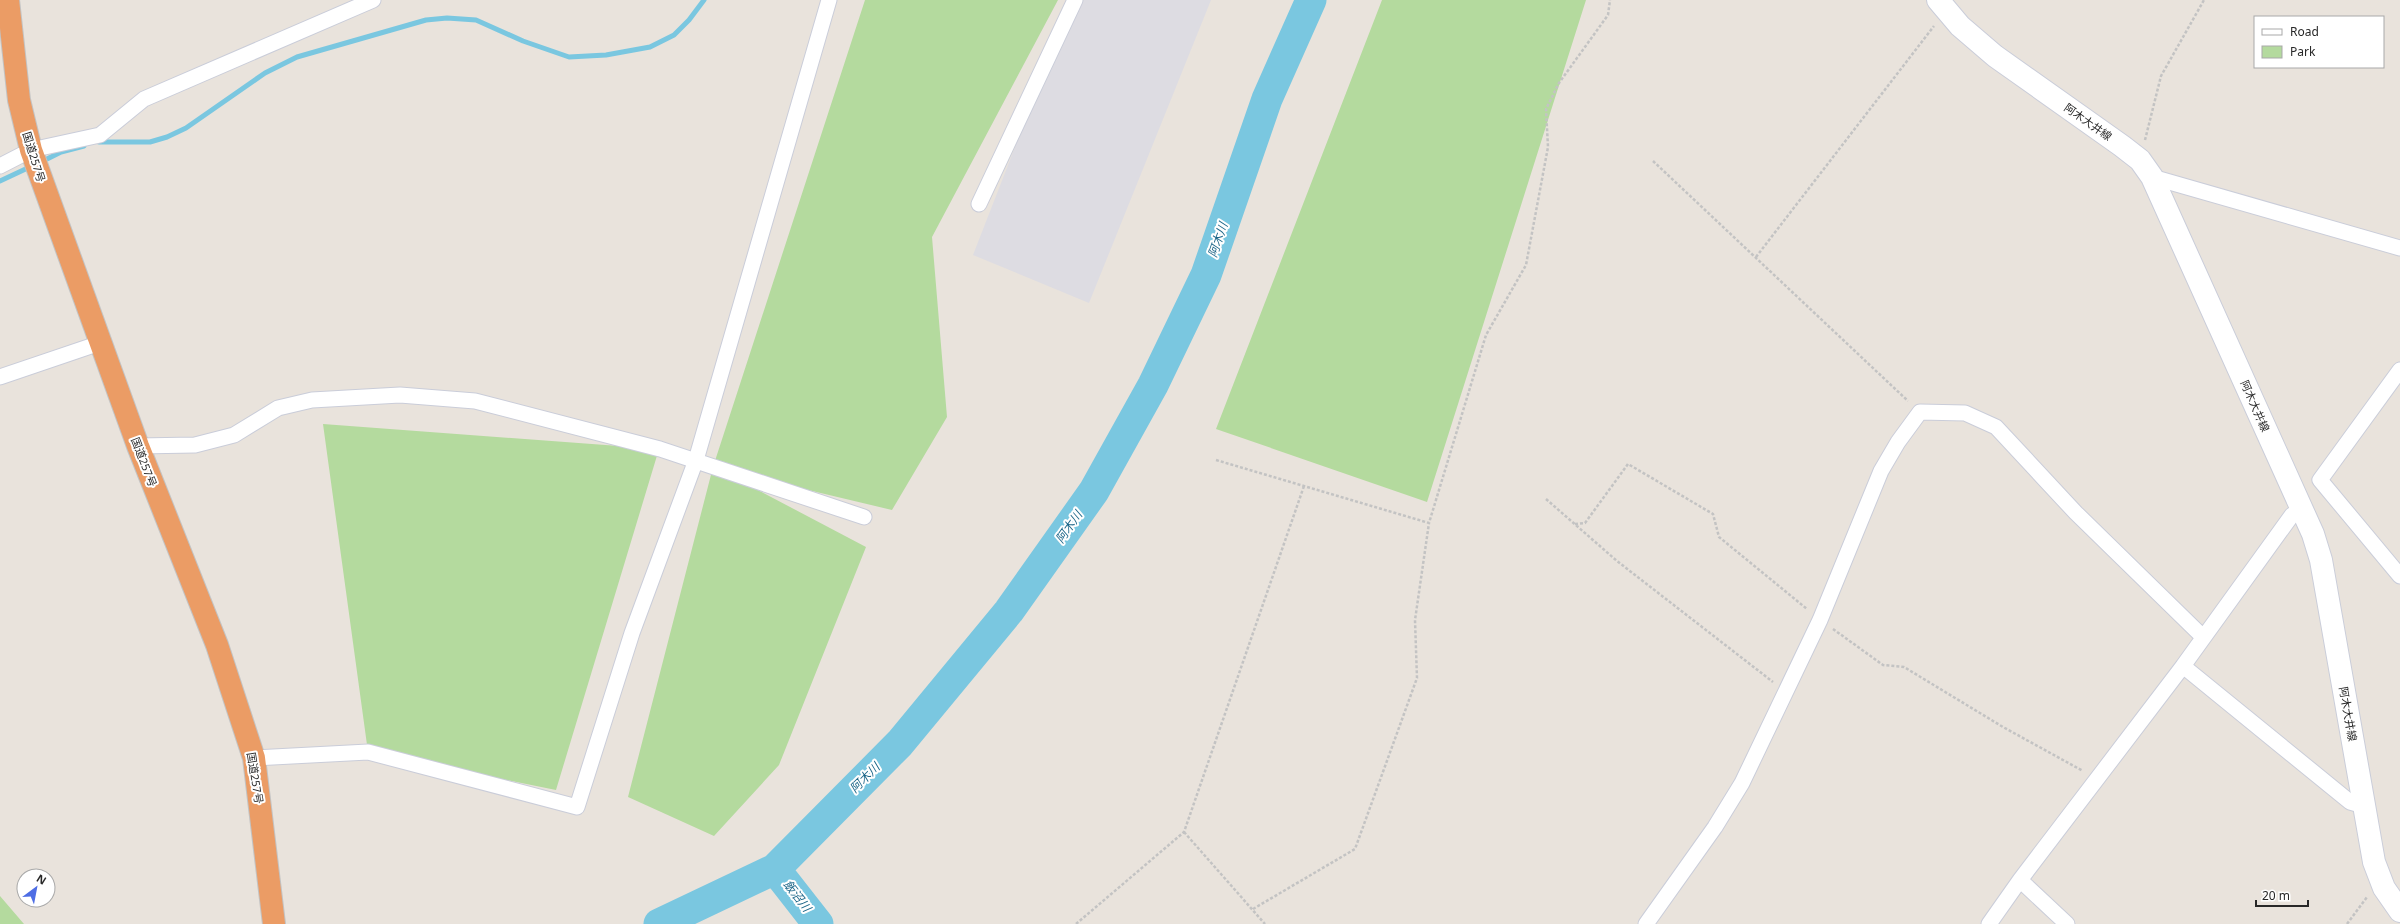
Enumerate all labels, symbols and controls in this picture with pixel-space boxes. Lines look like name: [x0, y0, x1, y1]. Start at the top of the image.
legend: [2254, 16, 2384, 68]
text: Road: [2290, 23, 2319, 40]
text: Park: [2290, 43, 2316, 60]
street label: 阿木大井線: [2061, 100, 2115, 144]
street label: 国道257号: [20, 130, 49, 184]
water label: 阿木川: [1204, 218, 1232, 260]
street label: 阿木大井線: [2237, 378, 2273, 434]
street label: 国道257号: [128, 435, 161, 489]
water label: 阿木川: [1051, 505, 1087, 546]
street label: 阿木大井線: [2336, 686, 2361, 742]
street label: 国道257号: [244, 751, 267, 805]
water label: 阿木川: [846, 757, 885, 796]
north arrow: [16, 868, 56, 908]
text: N: [34, 870, 49, 888]
water label: 飯沼川: [780, 876, 816, 917]
scale bar: [2256, 882, 2308, 908]
text: 20 m: [2262, 887, 2290, 904]

